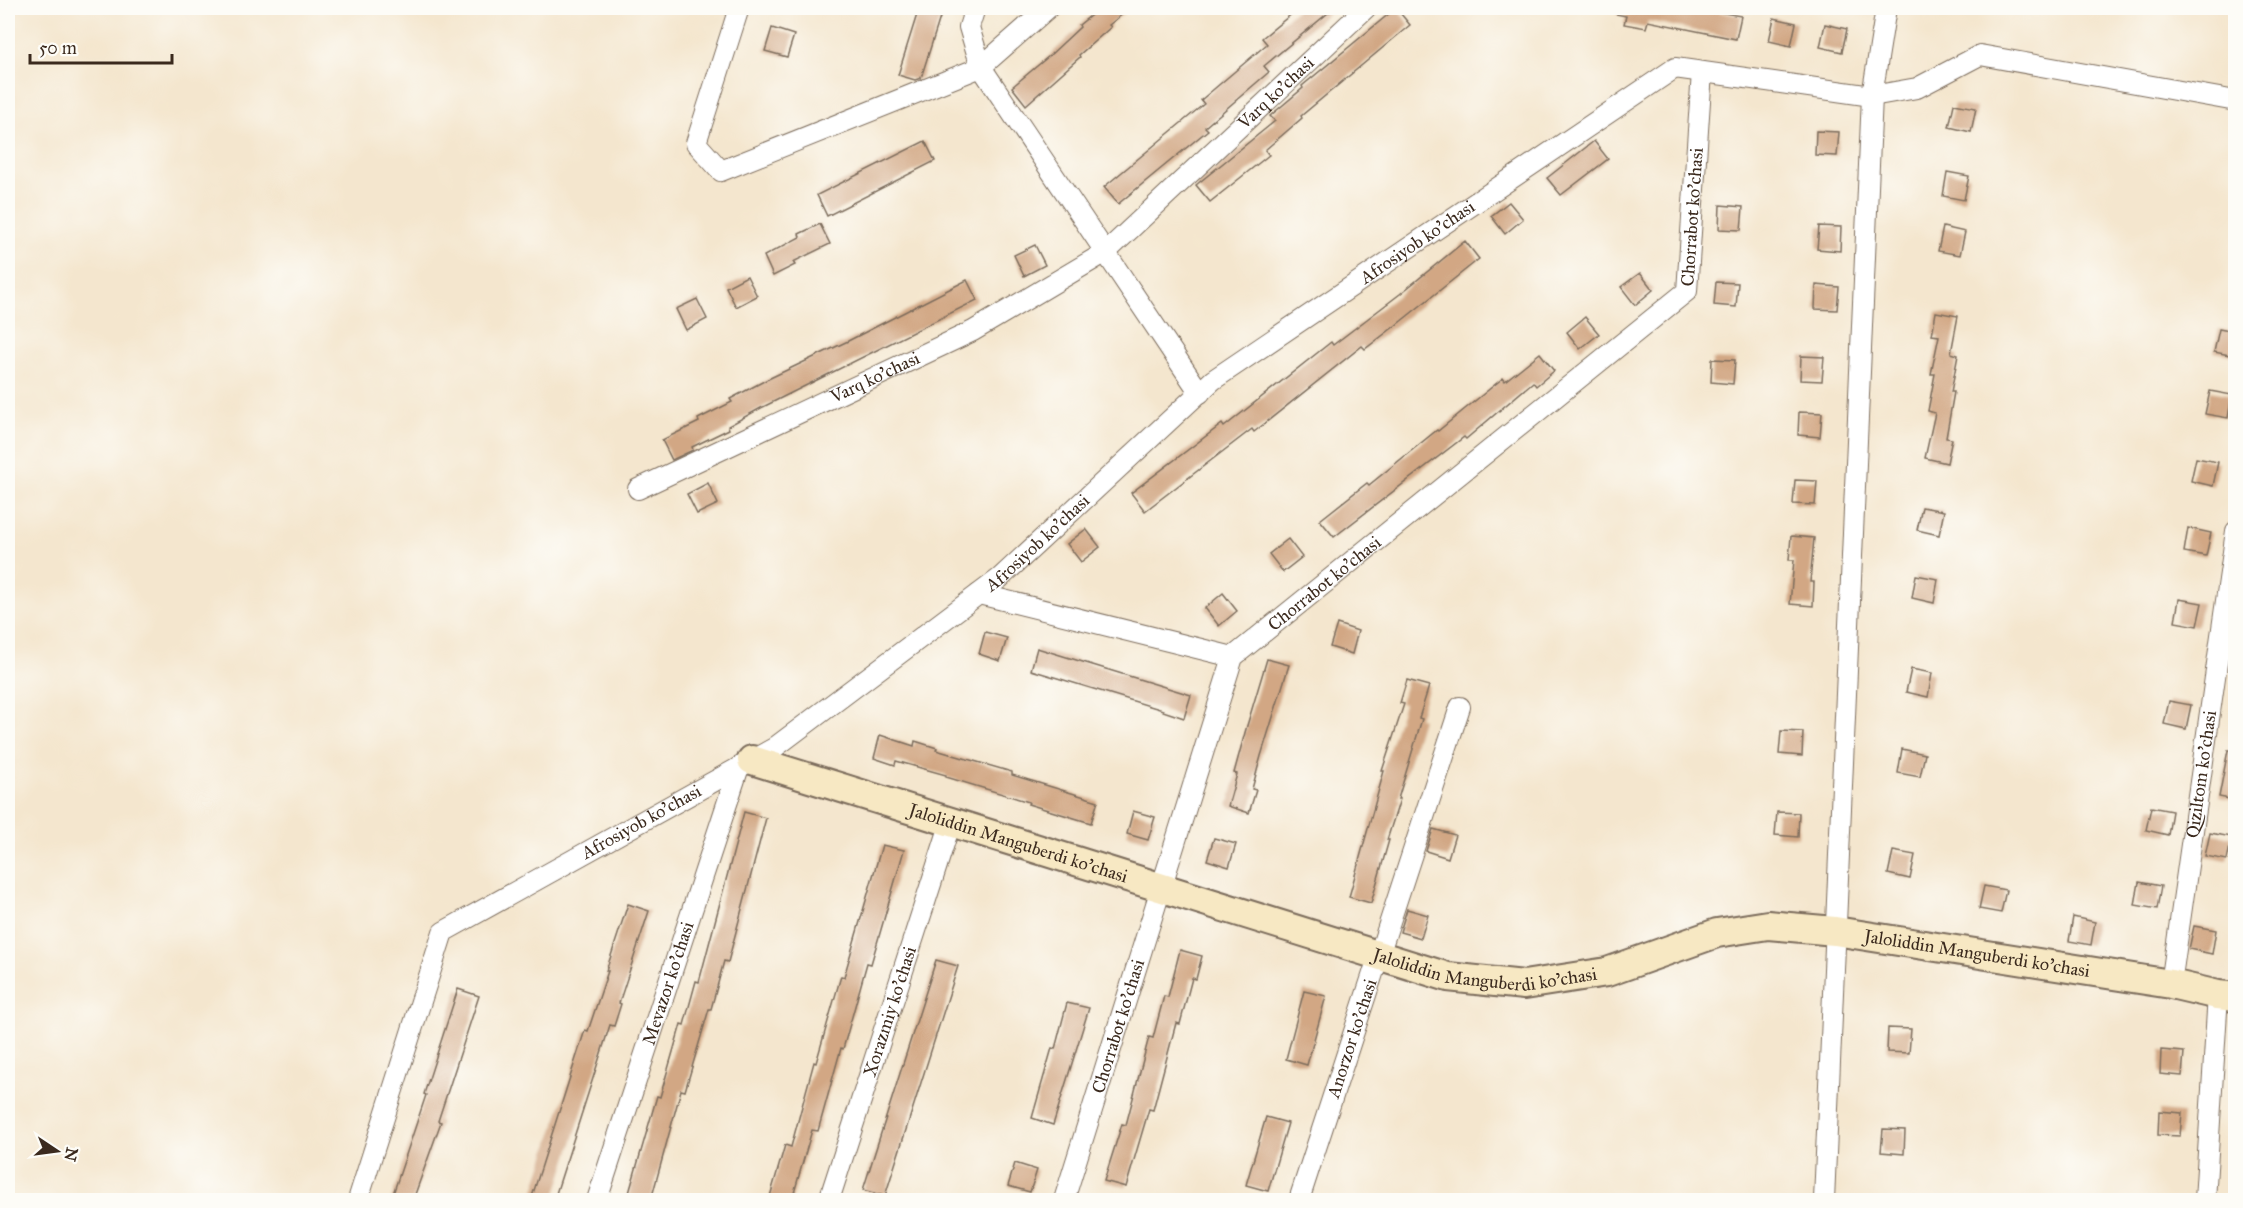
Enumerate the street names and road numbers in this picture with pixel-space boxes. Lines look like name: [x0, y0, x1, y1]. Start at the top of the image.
street label: Varq ko'chasi: [1232, 52, 1319, 134]
street label: Chorrabot ko'chasi: [1676, 147, 1708, 287]
street label: Afrosiyob ko'chasi: [1355, 195, 1479, 289]
street label: Varq ko'chasi: [826, 347, 923, 408]
street label: Afrosiyob ko'chasi: [980, 489, 1094, 597]
street label: Chorrabot ko'chasi: [1263, 531, 1385, 636]
street label: Qiziltom ko'chasi: [2181, 709, 2221, 839]
street label: Afrosiyob ko'chasi: [577, 780, 705, 864]
street label: Jaloliddin Manguberdi ko'chasi: [904, 798, 1131, 888]
street label: Mevazor ko'chasi: [638, 919, 699, 1048]
street label: Jaloliddin Manguberdi ko'chasi: [1861, 924, 2092, 982]
street label: Xorazmiy ko'chasi: [858, 943, 921, 1080]
street label: Jaloliddin Manguberdi ko'chasi: [1368, 943, 1598, 996]
street label: Chorrabot ko'chasi: [1087, 956, 1149, 1096]
street label: Anorzor ko'chasi: [1322, 976, 1382, 1102]

